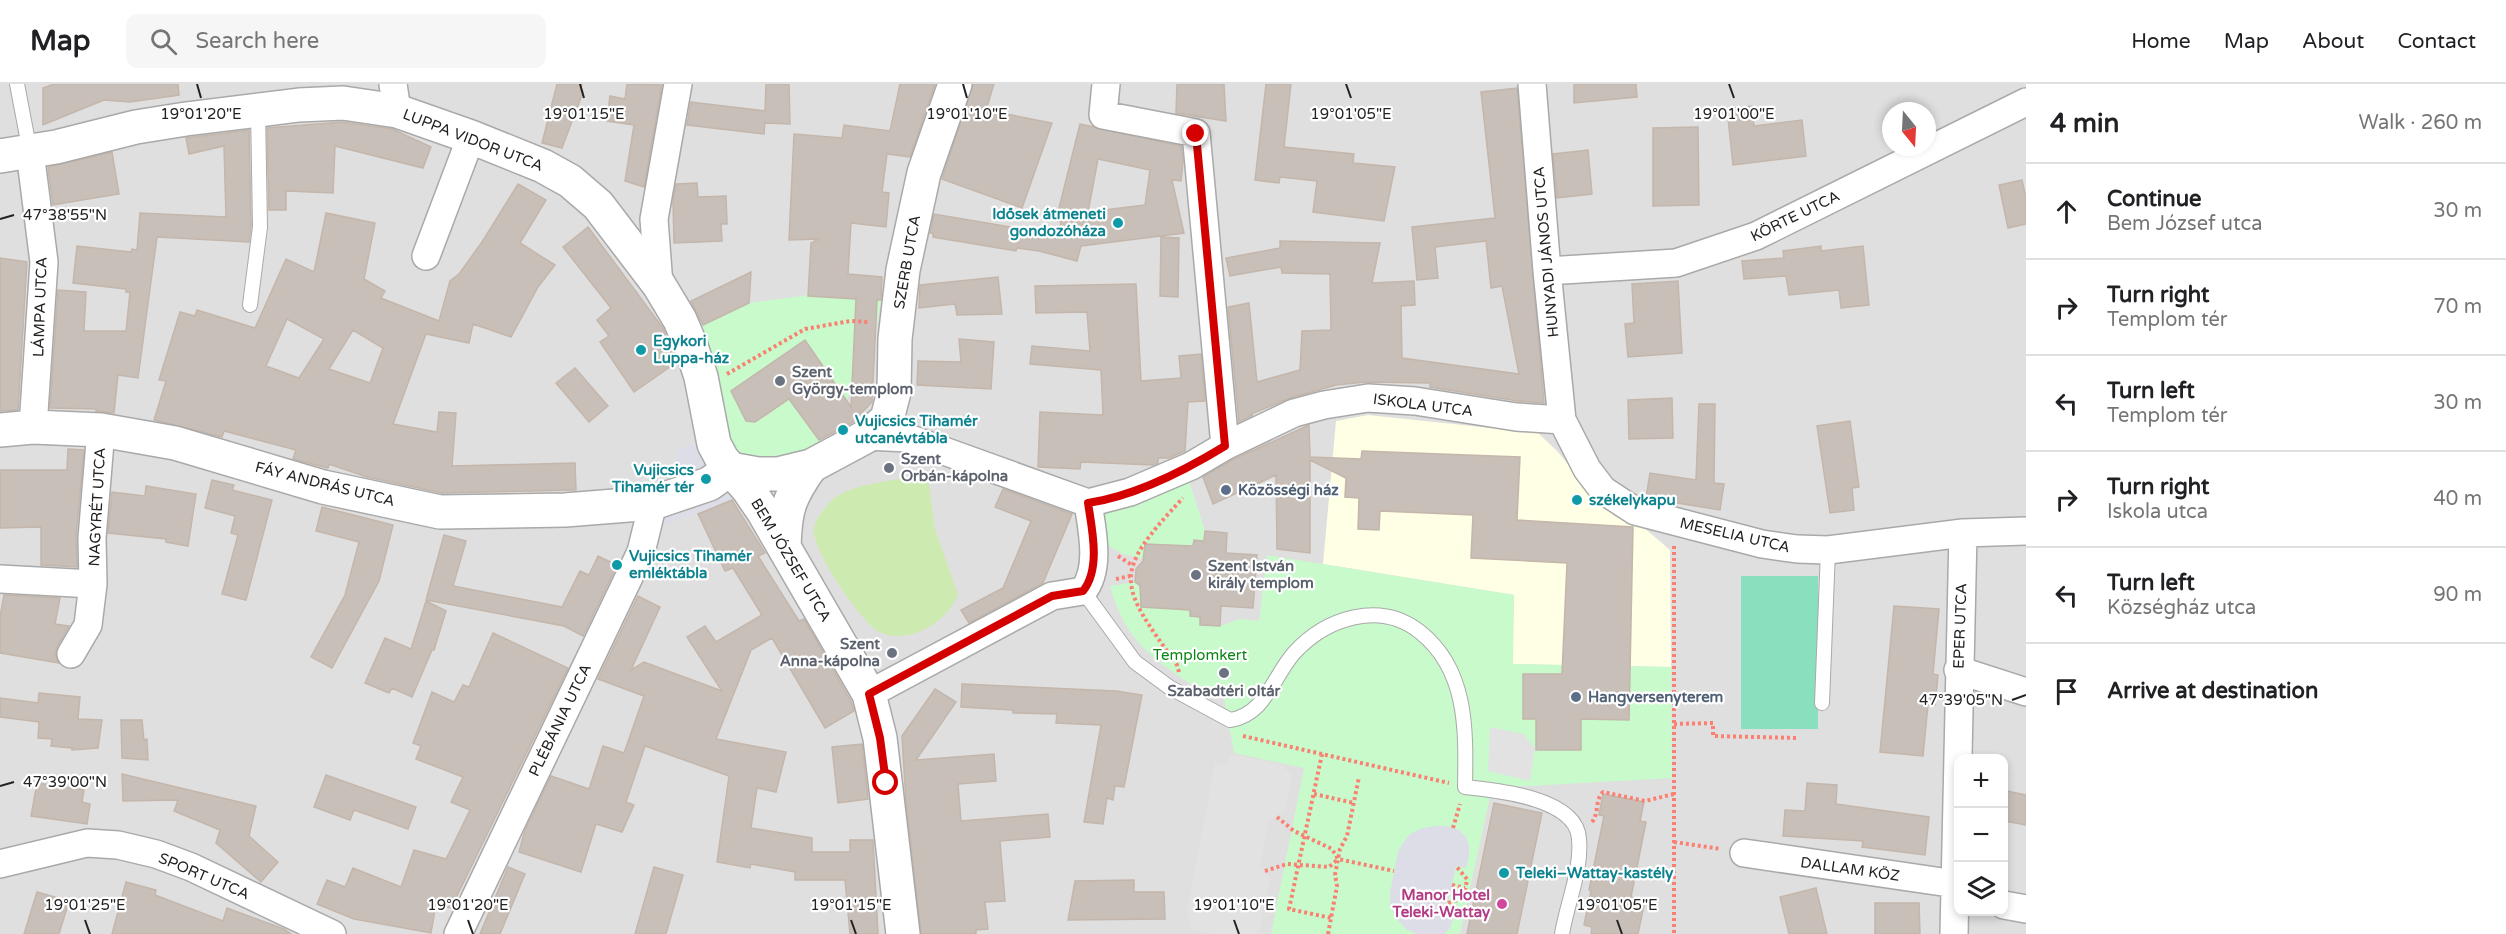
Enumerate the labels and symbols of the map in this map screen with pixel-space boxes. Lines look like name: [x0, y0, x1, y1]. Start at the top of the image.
north arrow: [1882, 102, 1936, 156]
text: 19°01'20"E: [160, 105, 242, 123]
street label: LUPPA VIDOR UTCA: [400, 105, 546, 175]
text: 19°01'15"E: [543, 105, 625, 123]
text: 19°01'10"E: [926, 105, 1008, 123]
text: 19°01'05"E: [1310, 105, 1392, 123]
text: 19°01'00"E: [1693, 105, 1775, 123]
route end: [1182, 120, 1208, 146]
street label: HUNYADI JÁNOS UTCA: [1530, 166, 1562, 338]
street label: KÖRTE UTCA: [1748, 187, 1842, 245]
place label: Idősek átmeneti gondozóháza: [992, 205, 1106, 241]
text: 47°38'55"N: [23, 206, 107, 224]
street label: SZERB UTCA: [890, 214, 924, 310]
marker: Idősek átmeneti gondozóháza: [1111, 216, 1125, 230]
street label: LÁMPA UTCA: [29, 257, 51, 357]
place label: Egykori Luppa-ház: [653, 332, 730, 368]
marker: Egykori Luppa-ház: [634, 343, 648, 357]
place label: Szent György-templom: [792, 363, 913, 399]
marker: Szent György-templom: [773, 374, 787, 388]
street label: ISKOLA UTCA: [1372, 390, 1474, 420]
place label: Vujicsics Tihamér utcanévtábla: [855, 412, 978, 447]
marker: Vujicsics Tihamér utcanévtábla: [836, 423, 850, 437]
street label: NAGYRÉT UTCA: [85, 447, 109, 567]
place label: Szent Orbán-kápolna: [901, 450, 1008, 486]
street label: FÁY ANDRÁS UTCA: [253, 458, 397, 510]
place label: Vujicsics Tihamér tér: [611, 461, 694, 496]
marker: Szent Orbán-kápolna: [882, 461, 896, 475]
marker: Vujicsics Tihamér tér: [699, 472, 713, 486]
place label: Közösségi ház: [1238, 481, 1339, 500]
marker: Közösségi ház: [1219, 483, 1233, 497]
place label: székelykapu: [1589, 491, 1676, 510]
marker: székelykapu: [1570, 493, 1584, 507]
street label: BEM JÓZSEF UTCA: [747, 495, 835, 625]
street label: MESELIA UTCA: [1678, 514, 1792, 556]
place label: Vujicsics Tihamér emléktábla: [629, 547, 752, 582]
place label: Szent István király templom: [1208, 557, 1314, 593]
marker: Vujicsics Tihamér emléktábla: [610, 558, 624, 572]
marker: Szent István király templom: [1189, 568, 1203, 582]
street label: EPER UTCA: [1950, 583, 1970, 669]
place label: Szent Anna-kápolna: [780, 635, 880, 671]
marker: Szent Anna-kápolna: [885, 646, 899, 660]
park label: Templomkert: [1153, 646, 1248, 664]
street label: PLÉBÁNIA UTCA: [525, 661, 595, 779]
marker: Szabadtéri oltár: [1217, 666, 1231, 680]
place label: Szabadtéri oltár: [1168, 682, 1281, 700]
place label: Hangversenyterem: [1588, 688, 1723, 707]
marker: Hangversenyterem: [1569, 690, 1583, 704]
text: 47°39'05"N: [1919, 691, 2003, 709]
route start: [872, 769, 898, 795]
text: 47°39'00"N: [23, 773, 107, 791]
street label: SPORT UTCA: [156, 849, 252, 903]
street label: DALLAM KÖZ: [1799, 853, 1901, 885]
place label: Teleki–Wattay-kastély: [1515, 864, 1673, 883]
marker: Teleki–Wattay-kastély: [1497, 866, 1511, 880]
place label: Manor Hotel Teleki-Wattay: [1391, 886, 1490, 922]
text: 19°01'25"E: [44, 896, 126, 914]
text: 19°01'20"E: [427, 896, 509, 914]
text: 19°01'15"E: [810, 896, 892, 914]
text: 19°01'10"E: [1193, 896, 1275, 914]
text: 19°01'05"E: [1576, 896, 1658, 914]
marker: Manor Hotel Teleki-Wattay: [1495, 897, 1509, 911]

